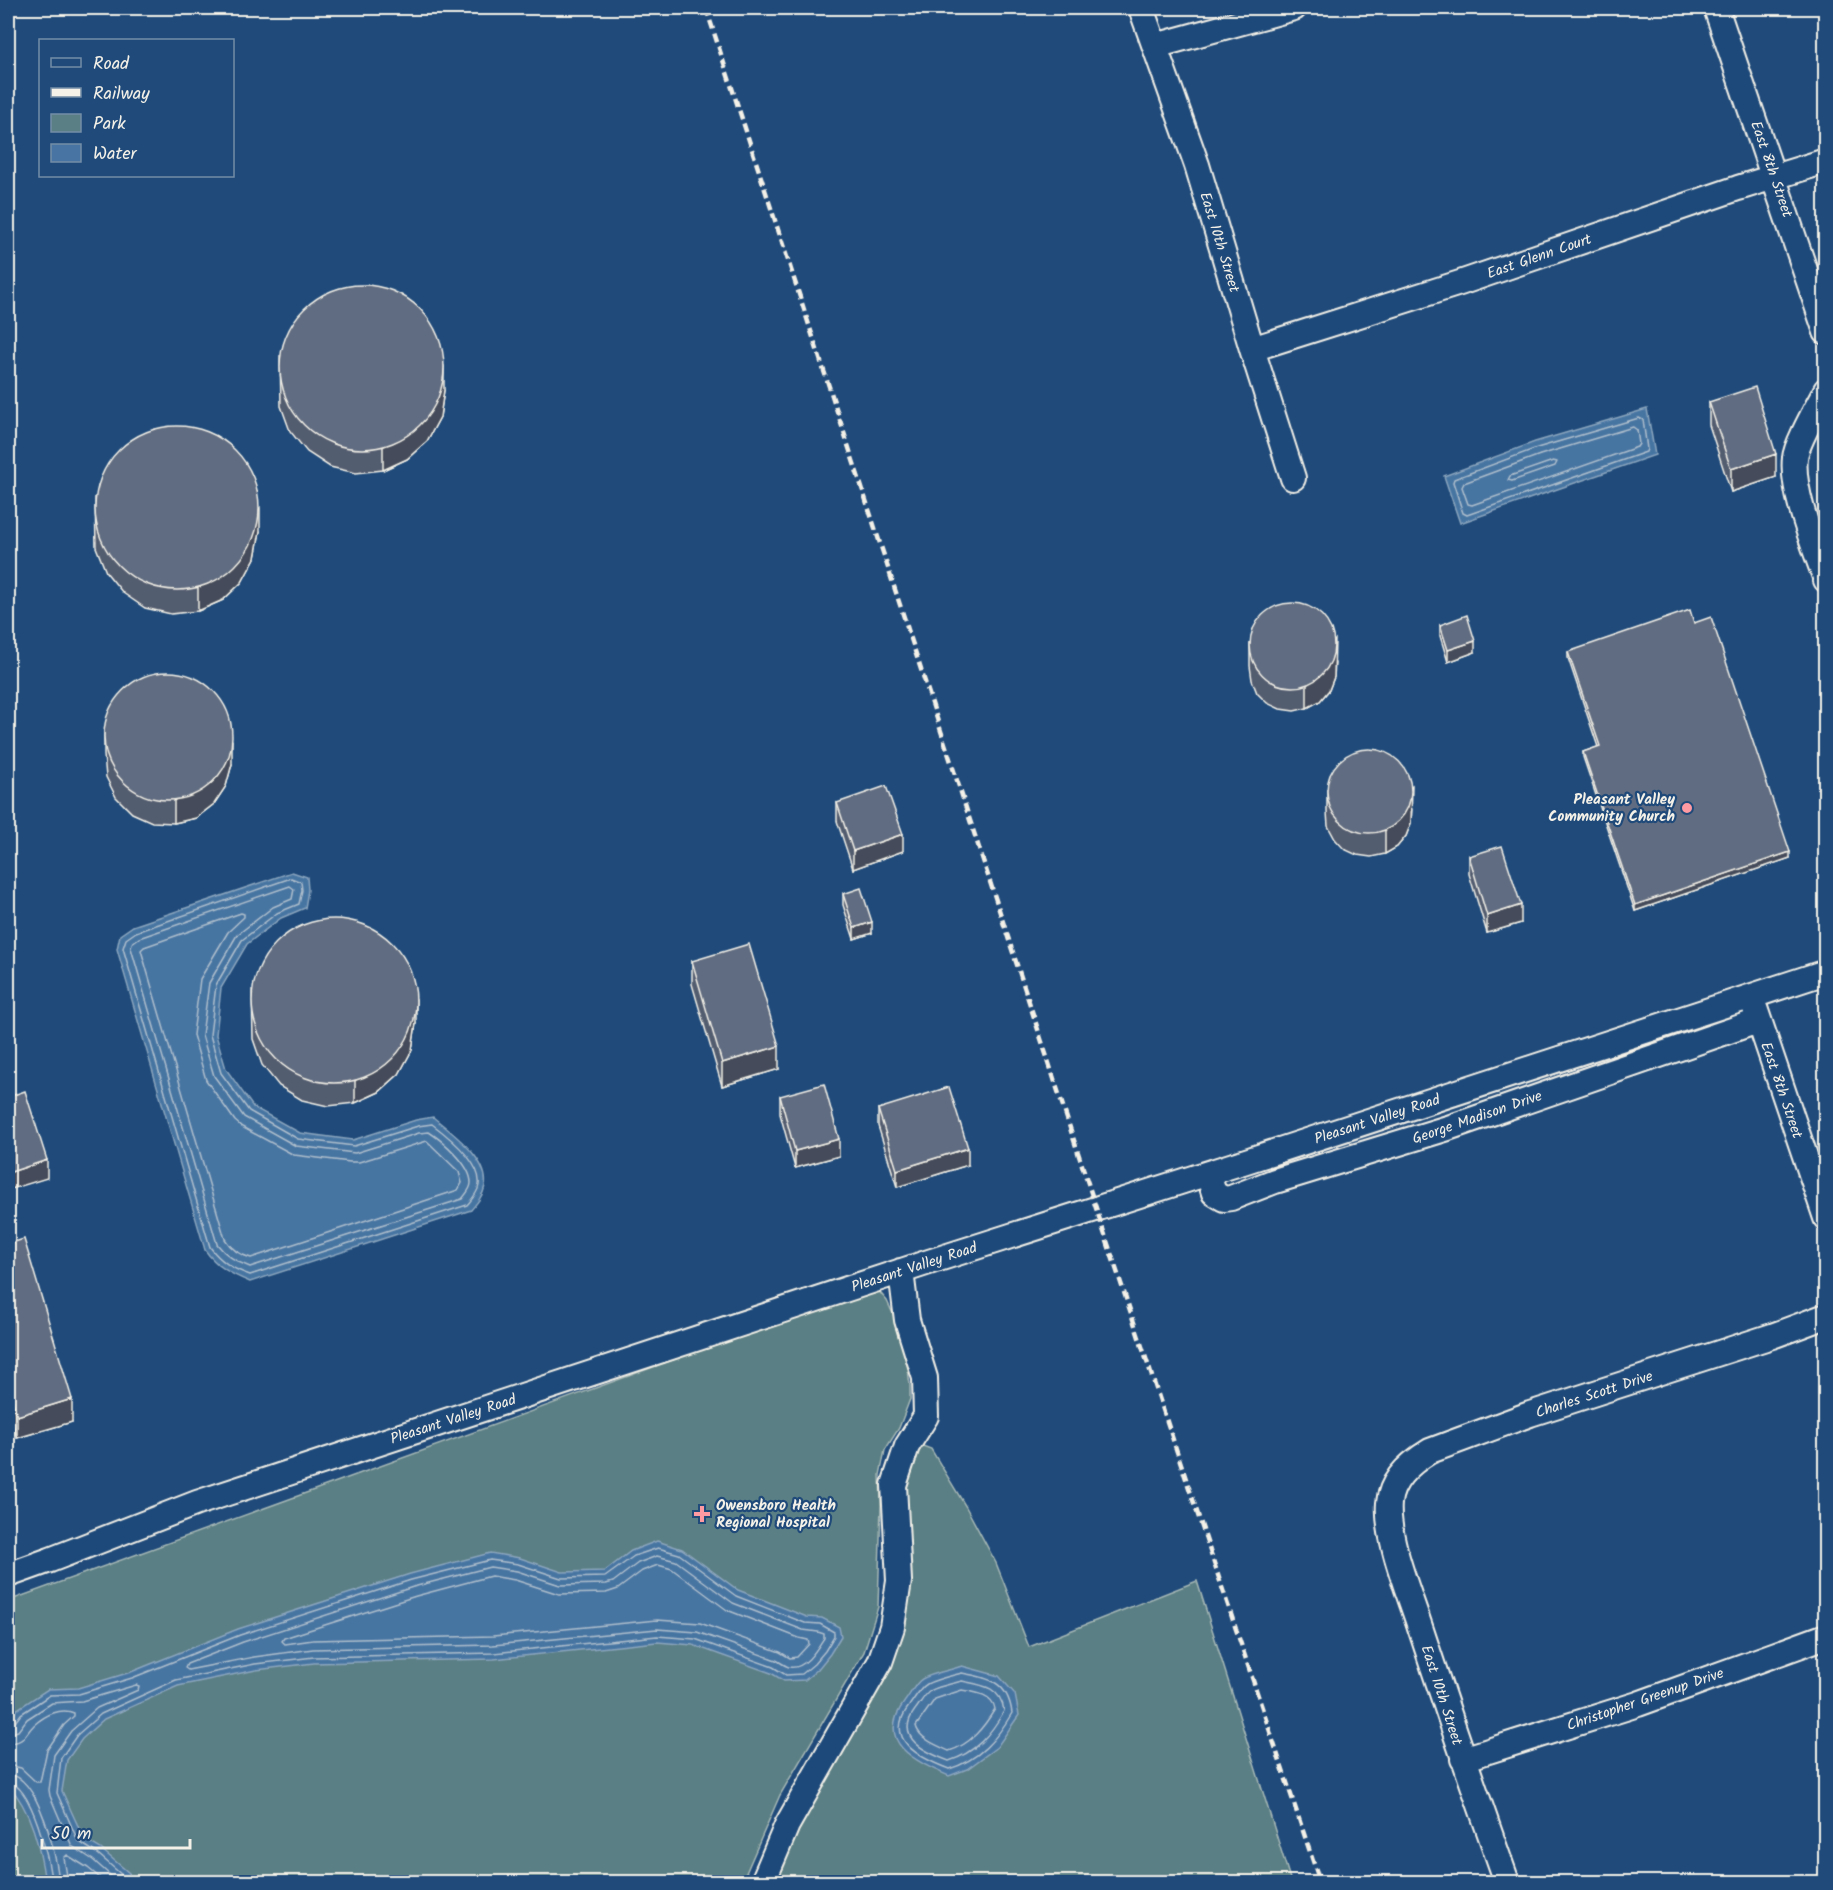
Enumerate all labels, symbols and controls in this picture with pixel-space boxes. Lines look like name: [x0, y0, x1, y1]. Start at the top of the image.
legend: [39, 39, 234, 177]
text: Road: [93, 50, 130, 79]
text: Railway: [93, 80, 150, 109]
text: Park: [93, 110, 126, 139]
street label: East 8th Street: [1743, 118, 1799, 221]
text: Water: [93, 140, 138, 169]
street label: East 10th Street: [1192, 189, 1246, 296]
street label: East Glenn Court: [1484, 228, 1595, 286]
place label: Pleasant Valley Community Church: [1548, 788, 1675, 829]
marker: Pleasant Valley Community Church: [1680, 801, 1694, 815]
street label: East 8th Street: [1753, 1039, 1809, 1142]
street label: George Madison Drive: [1409, 1084, 1546, 1151]
street label: Pleasant Valley Road: [1311, 1088, 1444, 1152]
street label: Pleasant Valley Road: [848, 1236, 981, 1300]
street label: Charles Scott Drive: [1532, 1365, 1656, 1425]
street label: Pleasant Valley Road: [387, 1388, 520, 1452]
place label: Owensboro Health Regional Hospital: [716, 1494, 836, 1535]
marker: Owensboro Health Regional Hospital: [693, 1505, 711, 1523]
street label: East 10th Street: [1414, 1642, 1469, 1749]
street label: Christopher Greenup Drive: [1564, 1662, 1727, 1738]
scale bar: [42, 1812, 190, 1850]
text: 50 m: [51, 1820, 91, 1849]

